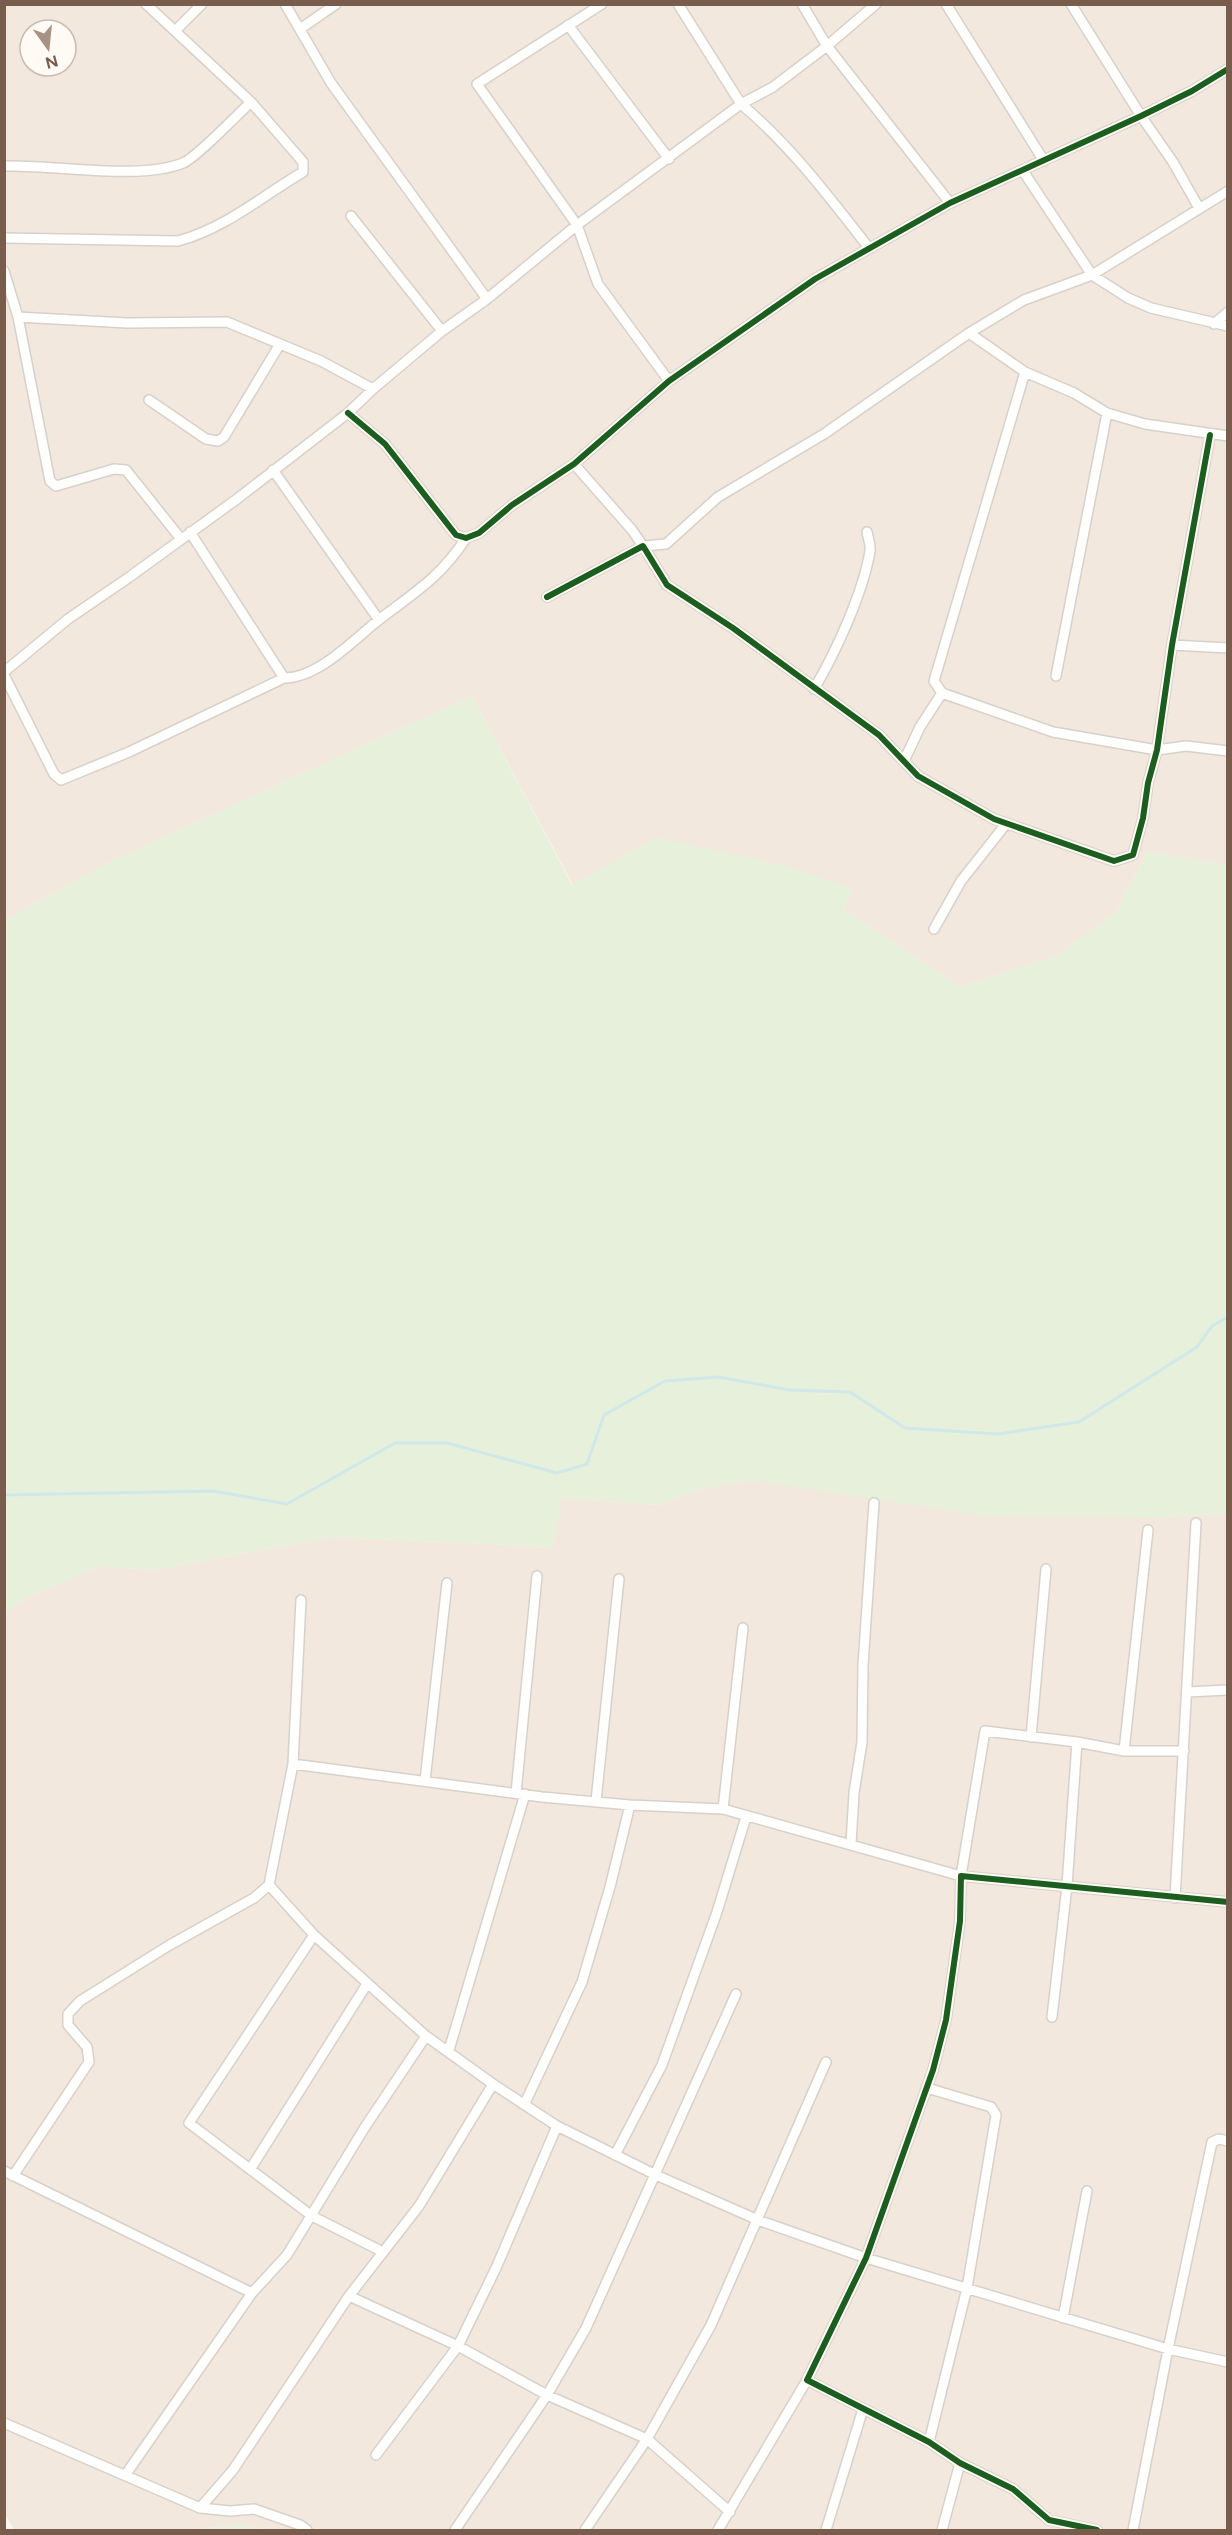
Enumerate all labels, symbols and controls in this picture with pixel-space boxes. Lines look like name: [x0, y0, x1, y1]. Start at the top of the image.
north arrow: [18, 18, 78, 78]
text: N: [43, 51, 60, 73]

